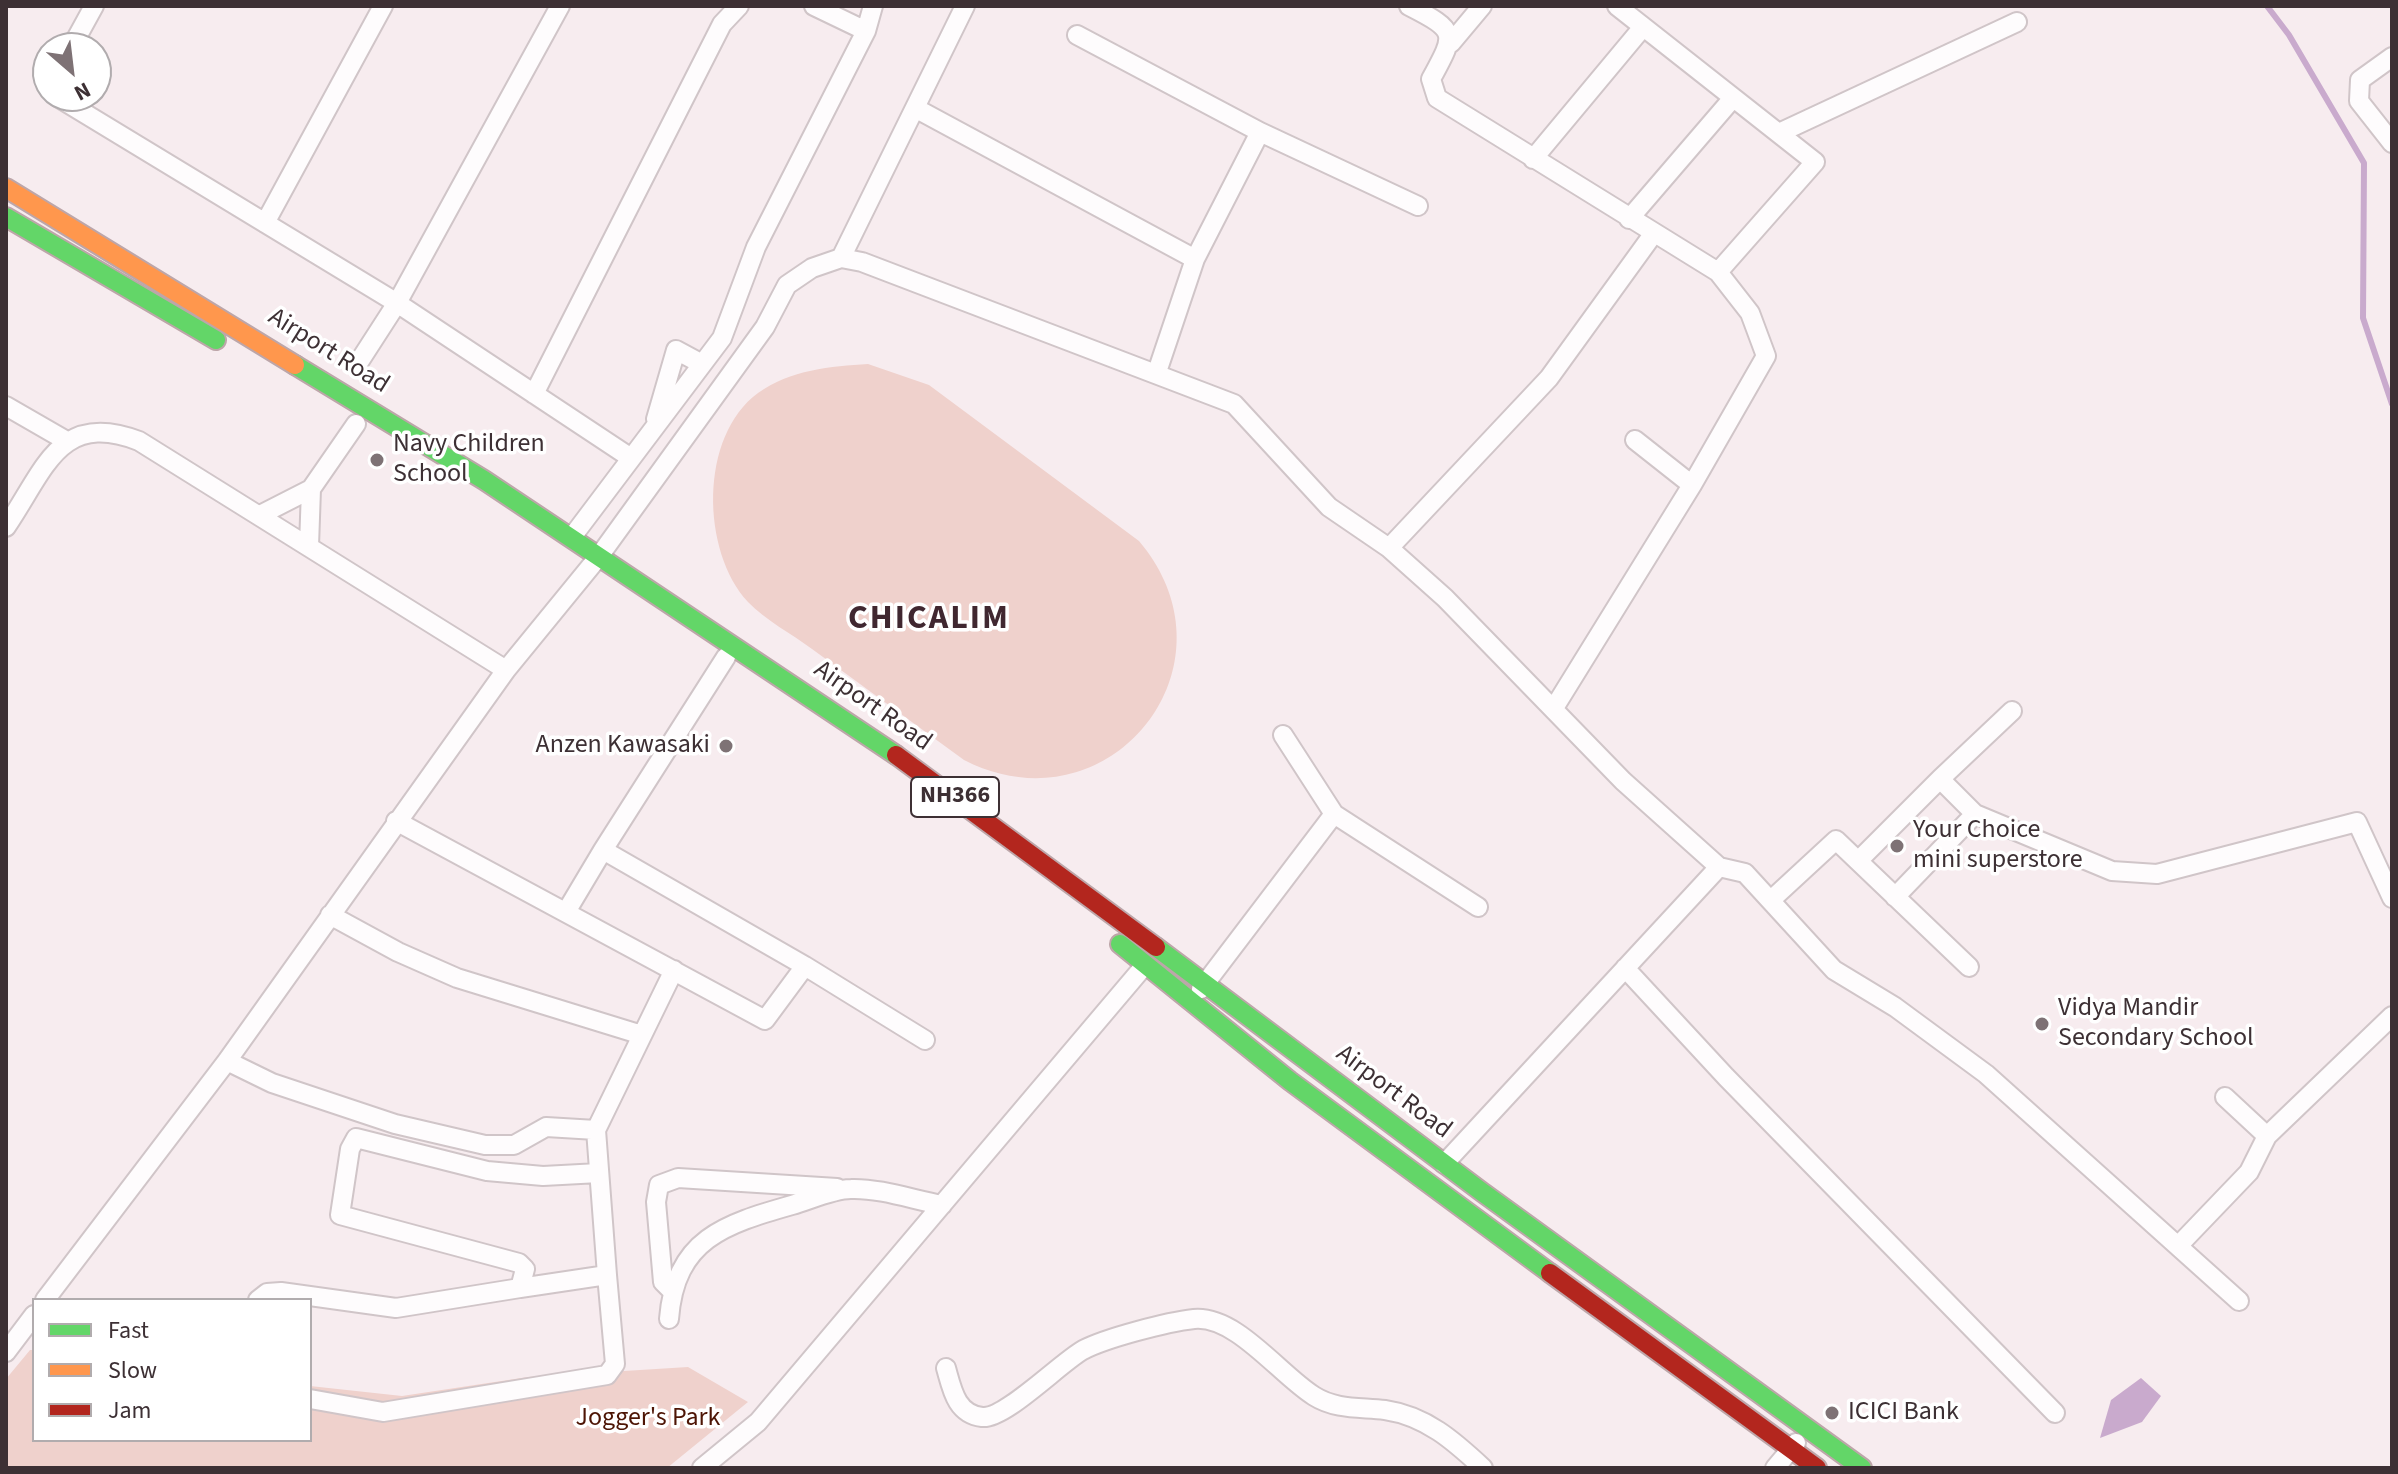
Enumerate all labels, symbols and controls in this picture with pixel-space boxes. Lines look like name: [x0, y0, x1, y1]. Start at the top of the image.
north arrow: [32, 32, 112, 112]
text: N: [68, 74, 96, 109]
street label: Airport Road: [262, 303, 394, 401]
place label: Navy Children School: [393, 429, 545, 490]
marker: Navy Children School: [368, 451, 386, 469]
district label: CHICALIM: [848, 601, 1010, 641]
street label: Airport Road: [807, 655, 937, 759]
place label: Anzen Kawasaki: [536, 730, 710, 762]
marker: Anzen Kawasaki: [717, 737, 735, 755]
road number: NH366: [911, 777, 999, 817]
place label: Your Choice mini superstore: [1913, 815, 2083, 876]
marker: Your Choice mini superstore: [1888, 837, 1906, 855]
place label: Vidya Mandir Secondary School: [2058, 993, 2254, 1054]
marker: Vidya Mandir Secondary School: [2033, 1015, 2051, 1033]
street label: Airport Road: [1329, 1039, 1457, 1147]
legend: [32, 1298, 312, 1442]
text: Fast: [108, 1313, 149, 1348]
text: Slow: [108, 1353, 157, 1388]
text: Jam: [108, 1393, 152, 1428]
place label: ICICI Bank: [1848, 1397, 1959, 1429]
park label: Jogger's Park: [576, 1403, 720, 1435]
marker: ICICI Bank: [1823, 1404, 1841, 1422]

